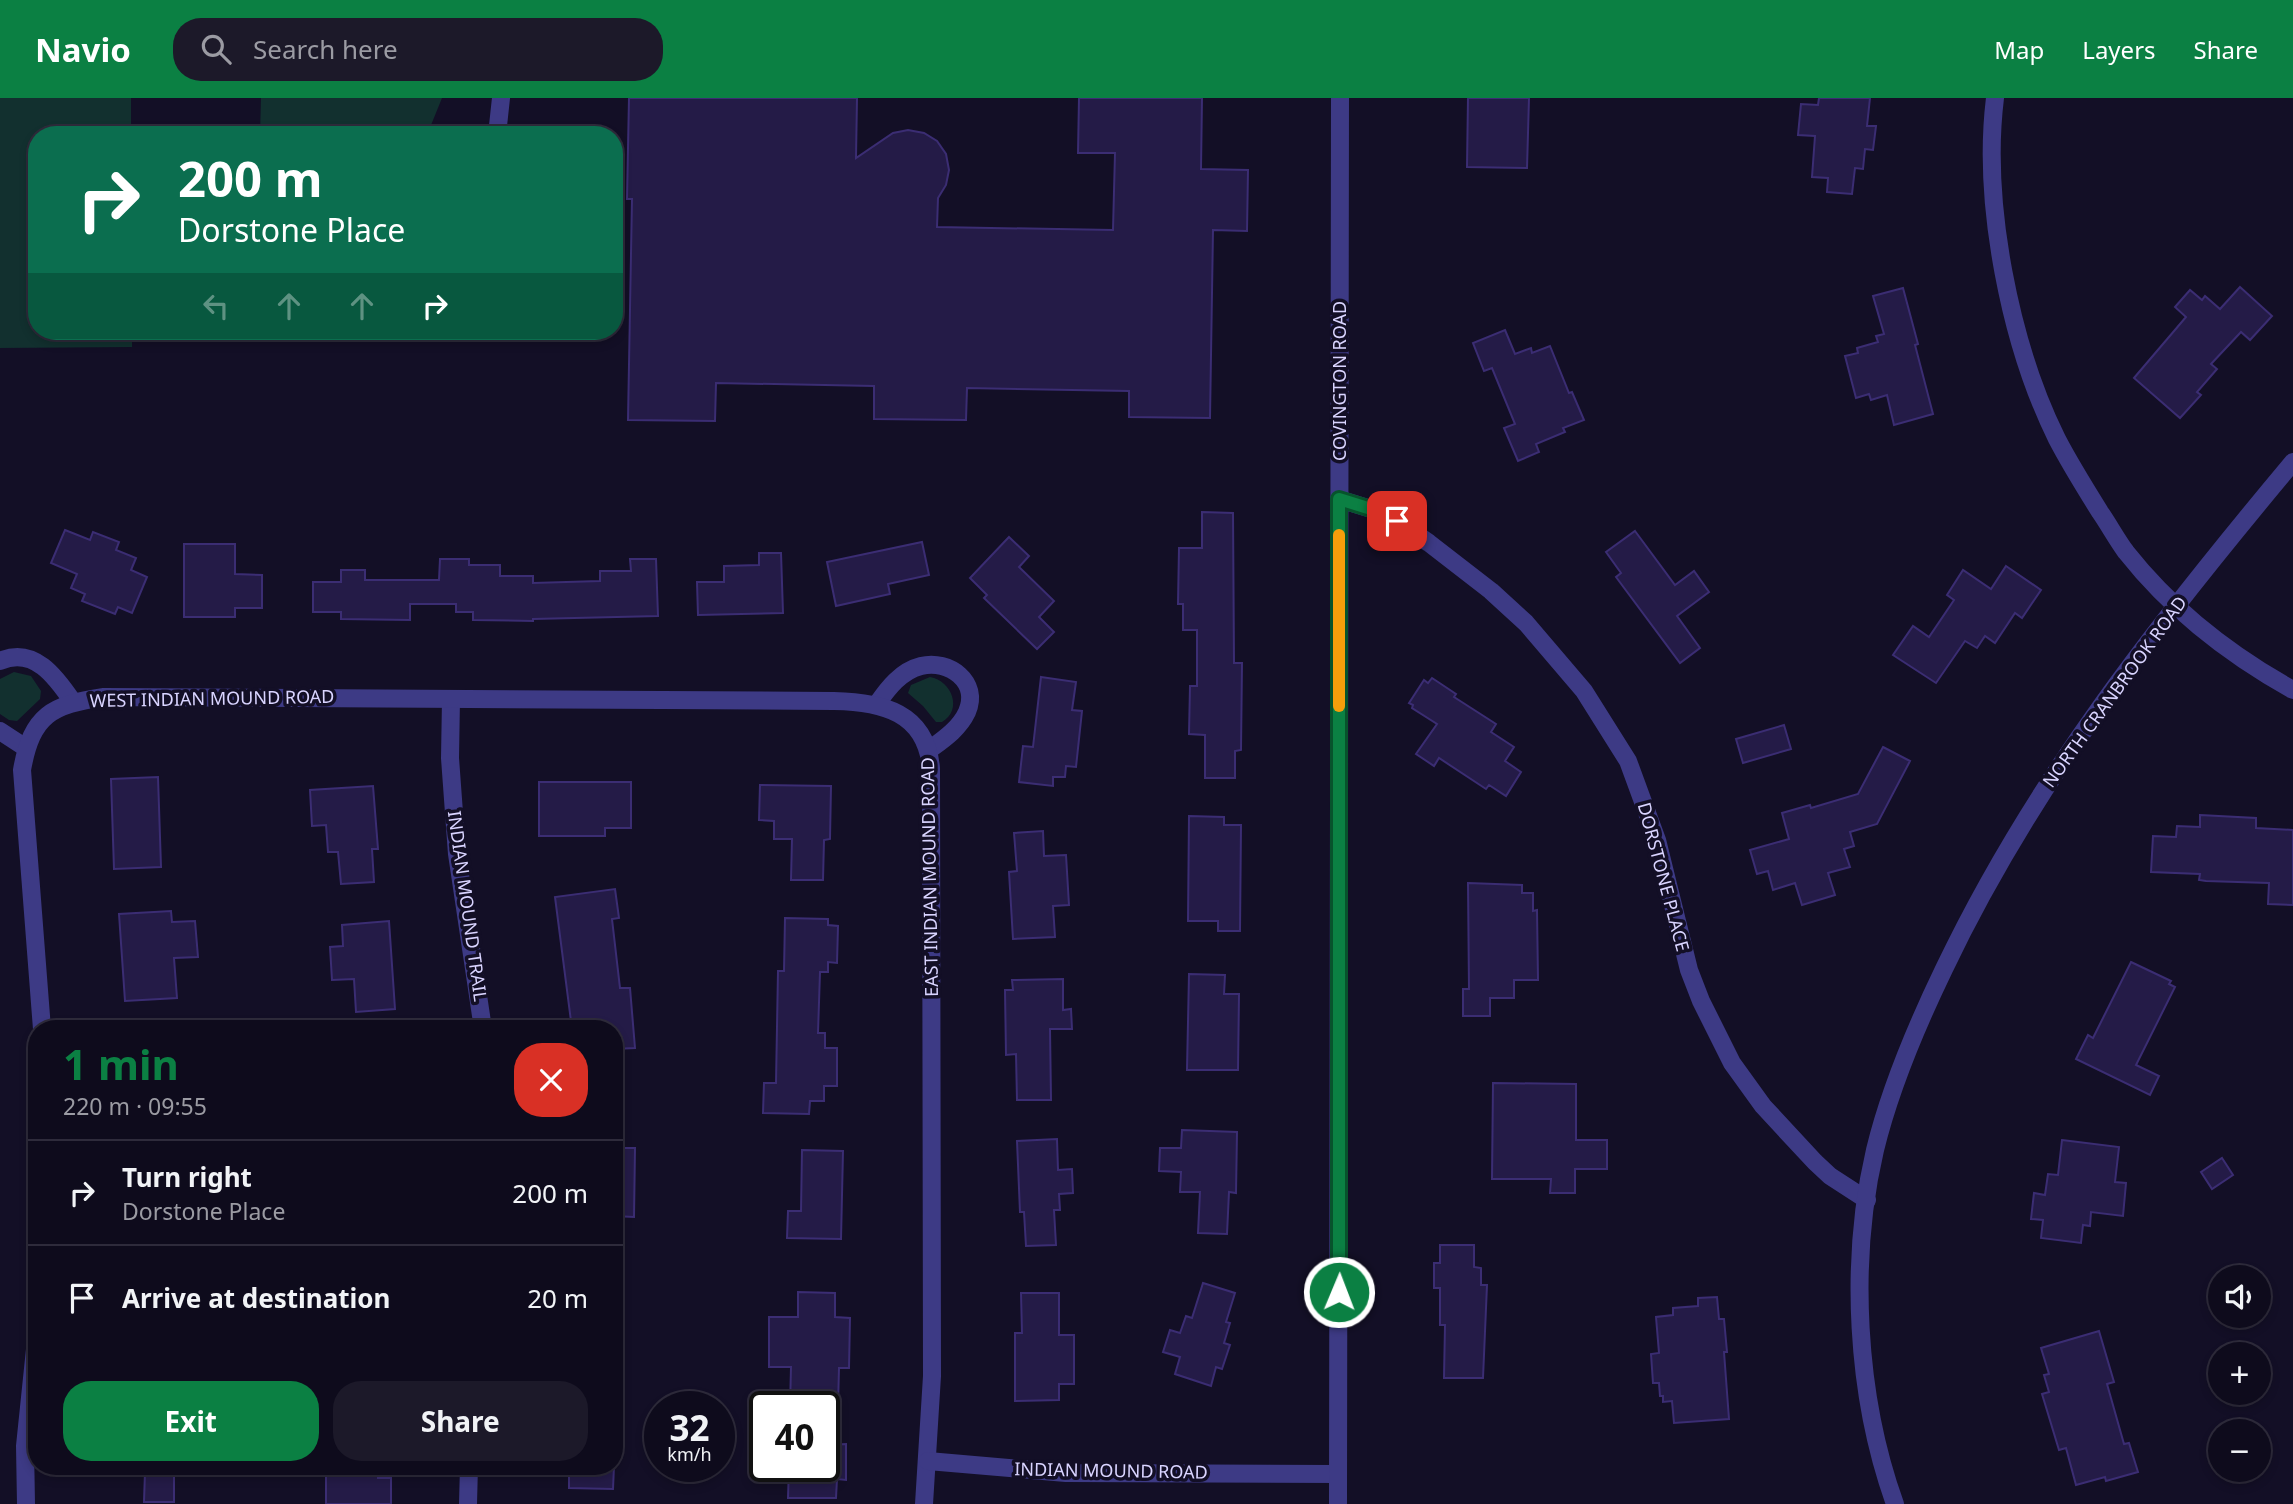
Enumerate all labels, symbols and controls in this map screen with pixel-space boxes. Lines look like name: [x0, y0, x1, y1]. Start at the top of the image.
search box: [173, 18, 663, 81]
text: Navio: [35, 27, 131, 72]
icon: search: [197, 30, 235, 68]
text: Search here: [253, 31, 398, 67]
text: Map: [1994, 33, 2044, 66]
text: Layers: [2082, 33, 2156, 66]
text: Share: [2194, 33, 2258, 66]
text: 200 m: [178, 145, 323, 211]
icon: right: [63, 154, 154, 245]
text: Dorstone Place: [178, 208, 405, 251]
icon: left: [197, 287, 235, 325]
icon: ahead: [270, 287, 308, 325]
icon: ahead: [343, 287, 381, 325]
icon: right: [416, 287, 454, 325]
street label: COVINGTON ROAD: [1327, 301, 1351, 461]
pin: [1367, 491, 1427, 551]
icon: arrive: [1378, 502, 1416, 540]
street label: NORTH CRANBROOK ROAD: [2037, 591, 2192, 792]
street label: WEST INDIAN MOUND ROAD: [89, 684, 335, 712]
street label: EAST INDIAN MOUND ROAD: [915, 757, 943, 997]
street label: DORSTONE PLACE: [1633, 800, 1695, 954]
street label: INDIAN MOUND TRAIL: [443, 809, 493, 1003]
text: 1 min: [63, 1035, 179, 1092]
button: close: [514, 1043, 588, 1117]
text: 220 m · 09:55: [63, 1090, 207, 1122]
text: Turn right: [122, 1159, 252, 1195]
icon: right: [63, 1174, 101, 1212]
text: 200 m: [512, 1175, 588, 1211]
text: Dorstone Place: [122, 1195, 285, 1227]
position arrow: [1302, 1255, 1376, 1329]
map controls: [2208, 1265, 2271, 1482]
button: sound: [2208, 1265, 2271, 1328]
icon: arrive: [63, 1279, 101, 1317]
text: Arrive at destination: [122, 1280, 391, 1316]
text: 20 m: [527, 1280, 588, 1316]
button: +: [2208, 1342, 2271, 1405]
button: Exit: [63, 1381, 319, 1461]
button: Share: [333, 1381, 588, 1461]
speed limit sign: 40: [749, 1391, 840, 1482]
text: 32: [669, 1404, 710, 1451]
button: −: [2208, 1419, 2271, 1482]
text: km/h: [667, 1442, 712, 1466]
street label: INDIAN MOUND ROAD: [1014, 1456, 1208, 1484]

